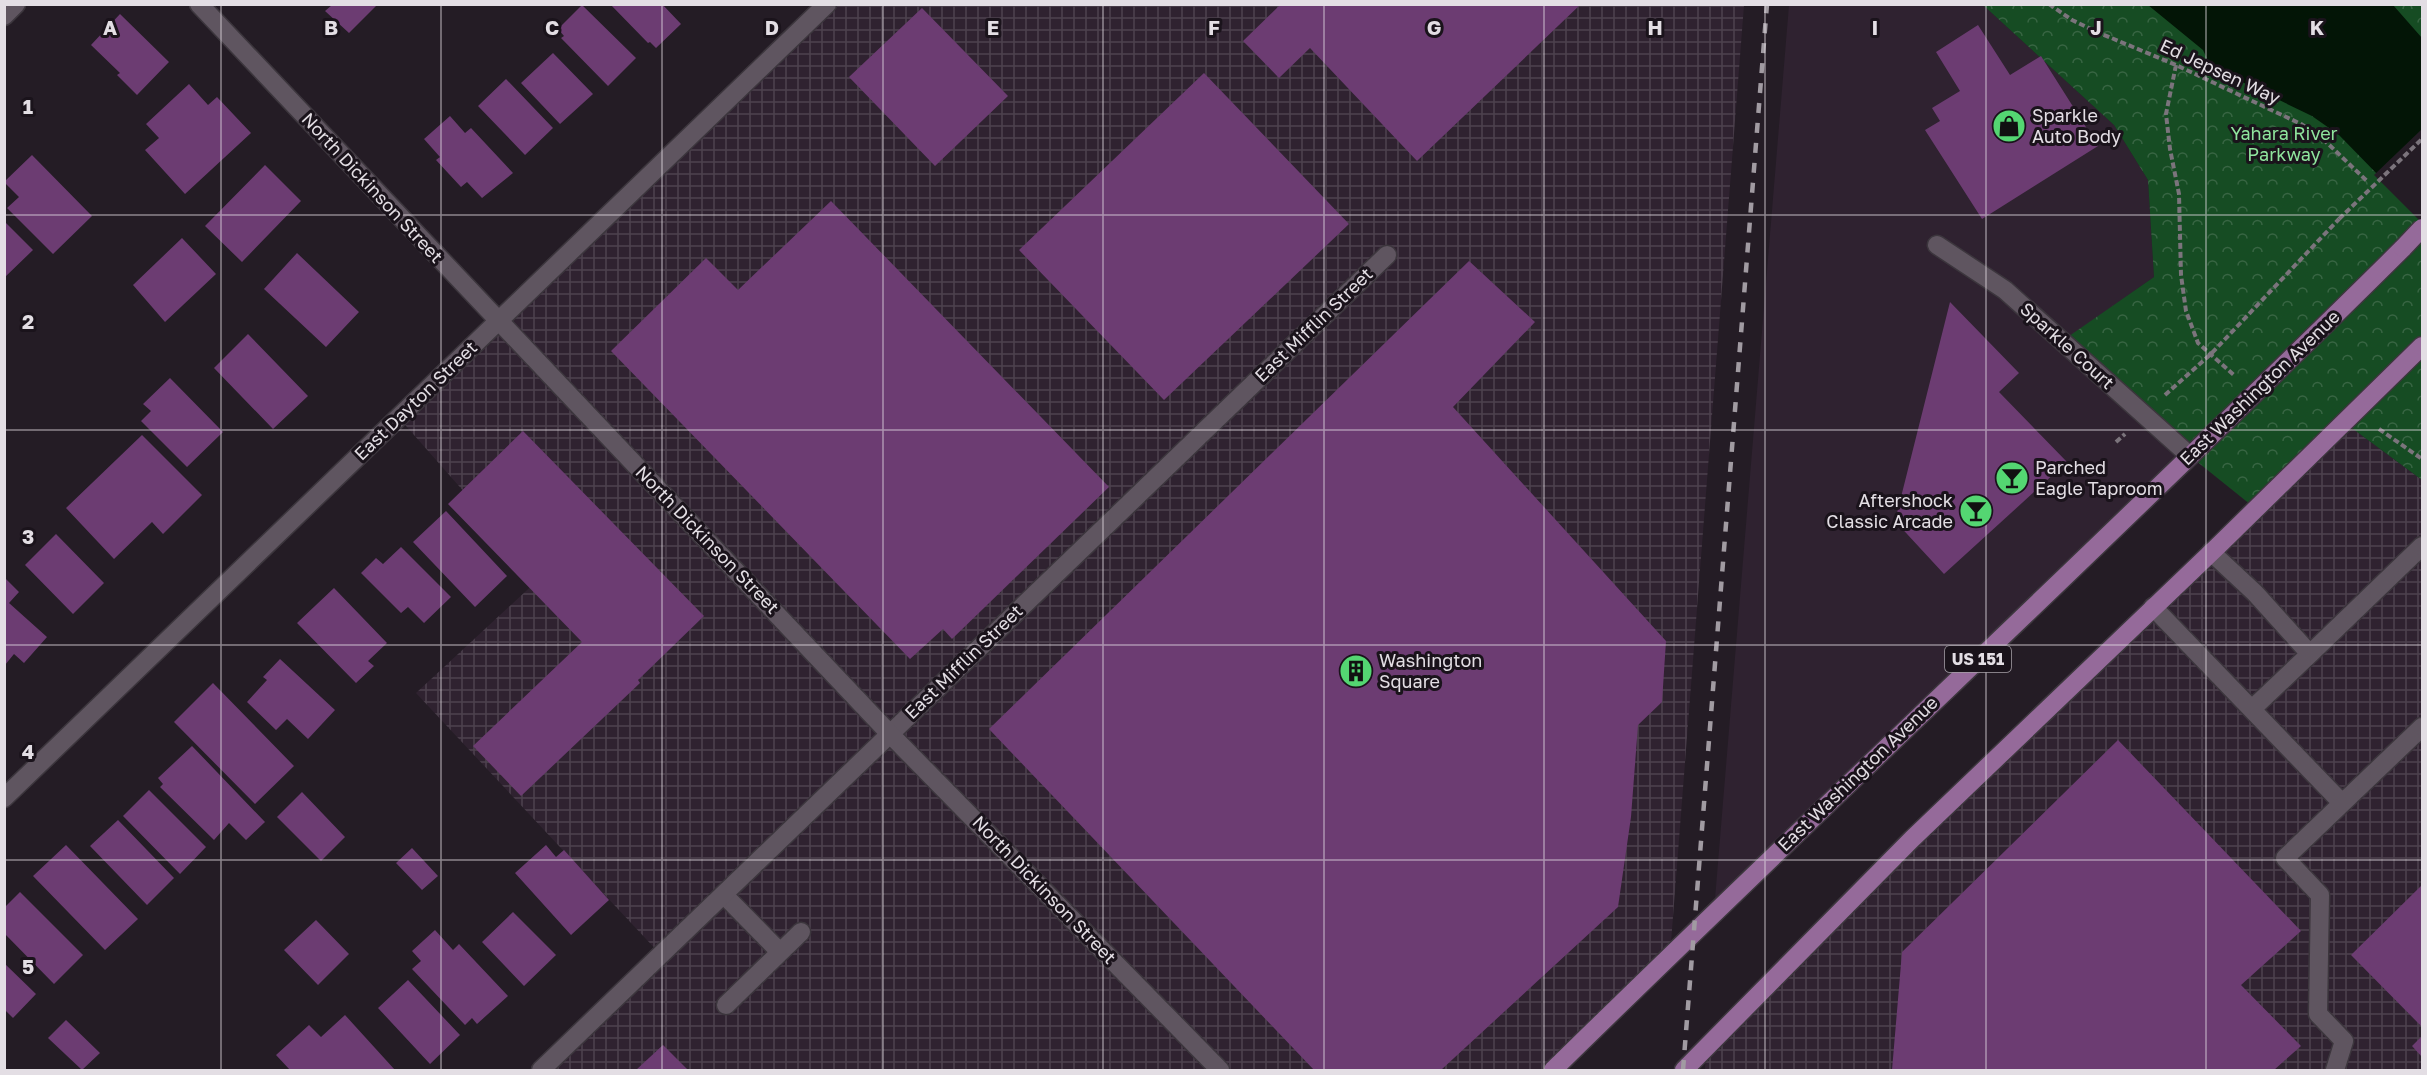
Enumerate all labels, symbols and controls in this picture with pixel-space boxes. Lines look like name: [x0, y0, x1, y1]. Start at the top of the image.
text: A: [103, 15, 117, 39]
text: B: [324, 15, 338, 39]
text: C: [545, 15, 559, 39]
text: D: [765, 15, 779, 39]
text: E: [987, 15, 999, 39]
text: F: [1208, 15, 1220, 39]
text: G: [1427, 15, 1441, 39]
text: H: [1647, 15, 1663, 39]
text: I: [1872, 15, 1878, 39]
text: J: [2090, 15, 2102, 39]
text: K: [2310, 15, 2325, 39]
street label: Ed Jepsen Way: [2157, 34, 2284, 109]
text: 1: [23, 94, 33, 118]
place label: Sparkle Auto Body: [2032, 104, 2121, 147]
street label: North Dickinson Street: [297, 108, 448, 267]
shop icon: Sparkle Auto Body: [1991, 108, 2027, 144]
park label: Yahara River Parkway: [2230, 122, 2338, 165]
street label: East Mifflin Street: [1250, 262, 1377, 386]
street label: Sparkle Court: [2016, 297, 2119, 393]
street label: East Washington Avenue: [2175, 305, 2344, 469]
text: 2: [22, 309, 34, 333]
street label: East Dayton Street: [349, 336, 481, 464]
place label: Parched Eagle Taproom: [2035, 456, 2163, 499]
bar icon: Parched Eagle Taproom: [1994, 460, 2030, 496]
street label: North Dickinson Street: [631, 461, 784, 618]
place label: Aftershock Classic Arcade: [1826, 489, 1953, 532]
bar icon: Aftershock Classic Arcade: [1958, 493, 1994, 529]
text: 3: [22, 524, 34, 548]
street label: East Mifflin Street: [900, 599, 1027, 723]
road number: US 151: [1945, 646, 2011, 672]
place label: Washington Square: [1379, 649, 1482, 692]
building icon: Washington Square: [1338, 653, 1374, 689]
street label: East Washington Avenue: [1773, 691, 1942, 855]
text: 4: [22, 739, 34, 763]
street label: North Dickinson Street: [968, 811, 1121, 968]
text: 5: [22, 954, 34, 978]

